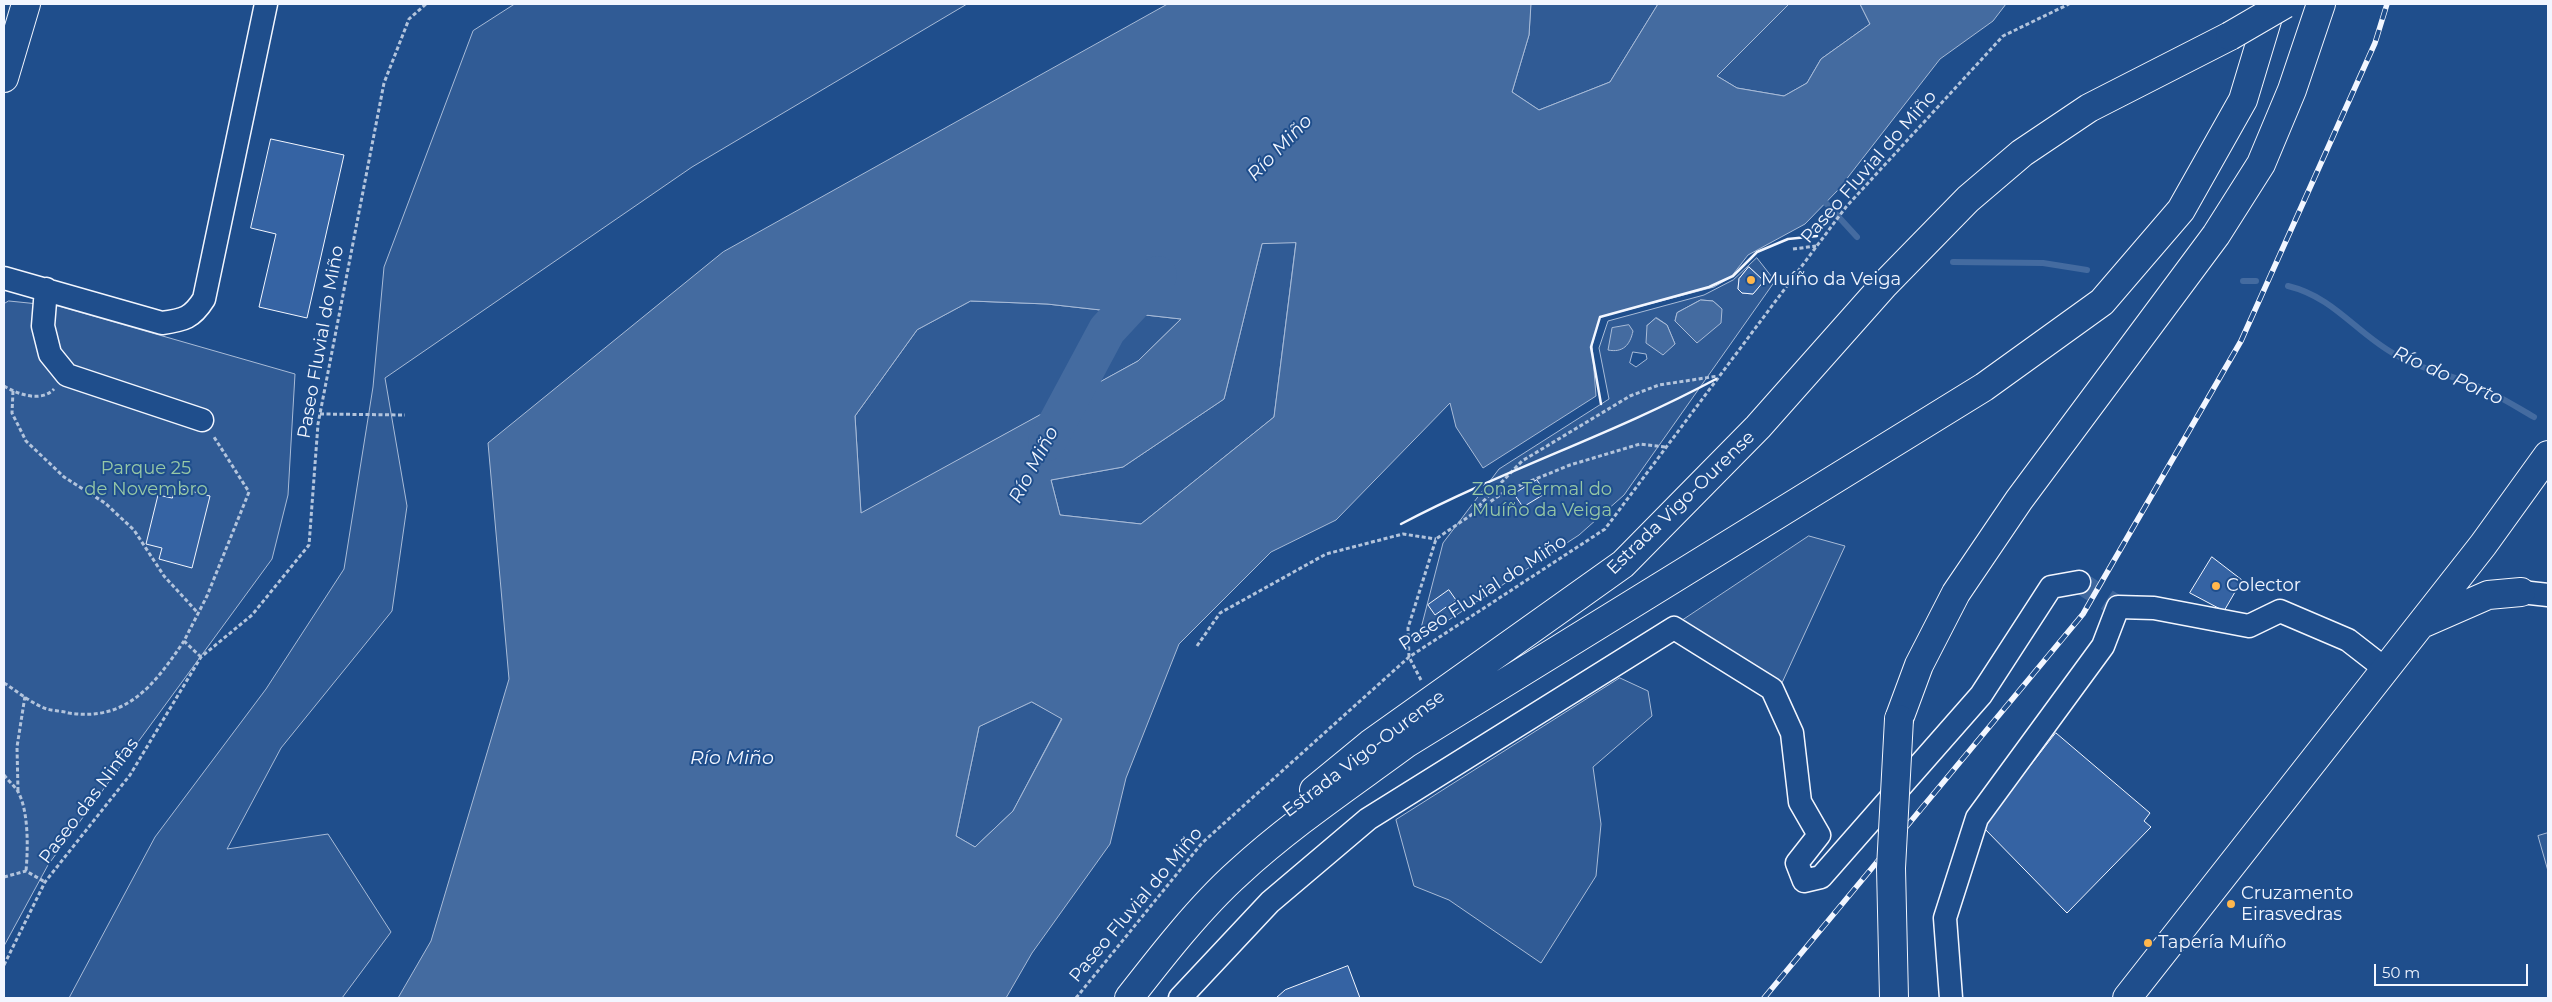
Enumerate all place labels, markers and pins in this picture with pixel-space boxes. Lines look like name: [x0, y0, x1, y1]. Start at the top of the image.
place label: Muíño da Veiga: [1761, 269, 1901, 291]
marker: Muíño da Veiga: [1745, 274, 1757, 286]
place label: Colector: [2226, 575, 2301, 597]
marker: Colector: [2210, 580, 2222, 592]
place label: Cruzamento Eirasvedras: [2241, 883, 2353, 926]
marker: Cruzamento Eirasvedras: [2225, 898, 2237, 910]
place label: Tapería Muíño: [2158, 932, 2286, 954]
marker: Tapería Muíño: [2142, 937, 2154, 949]

